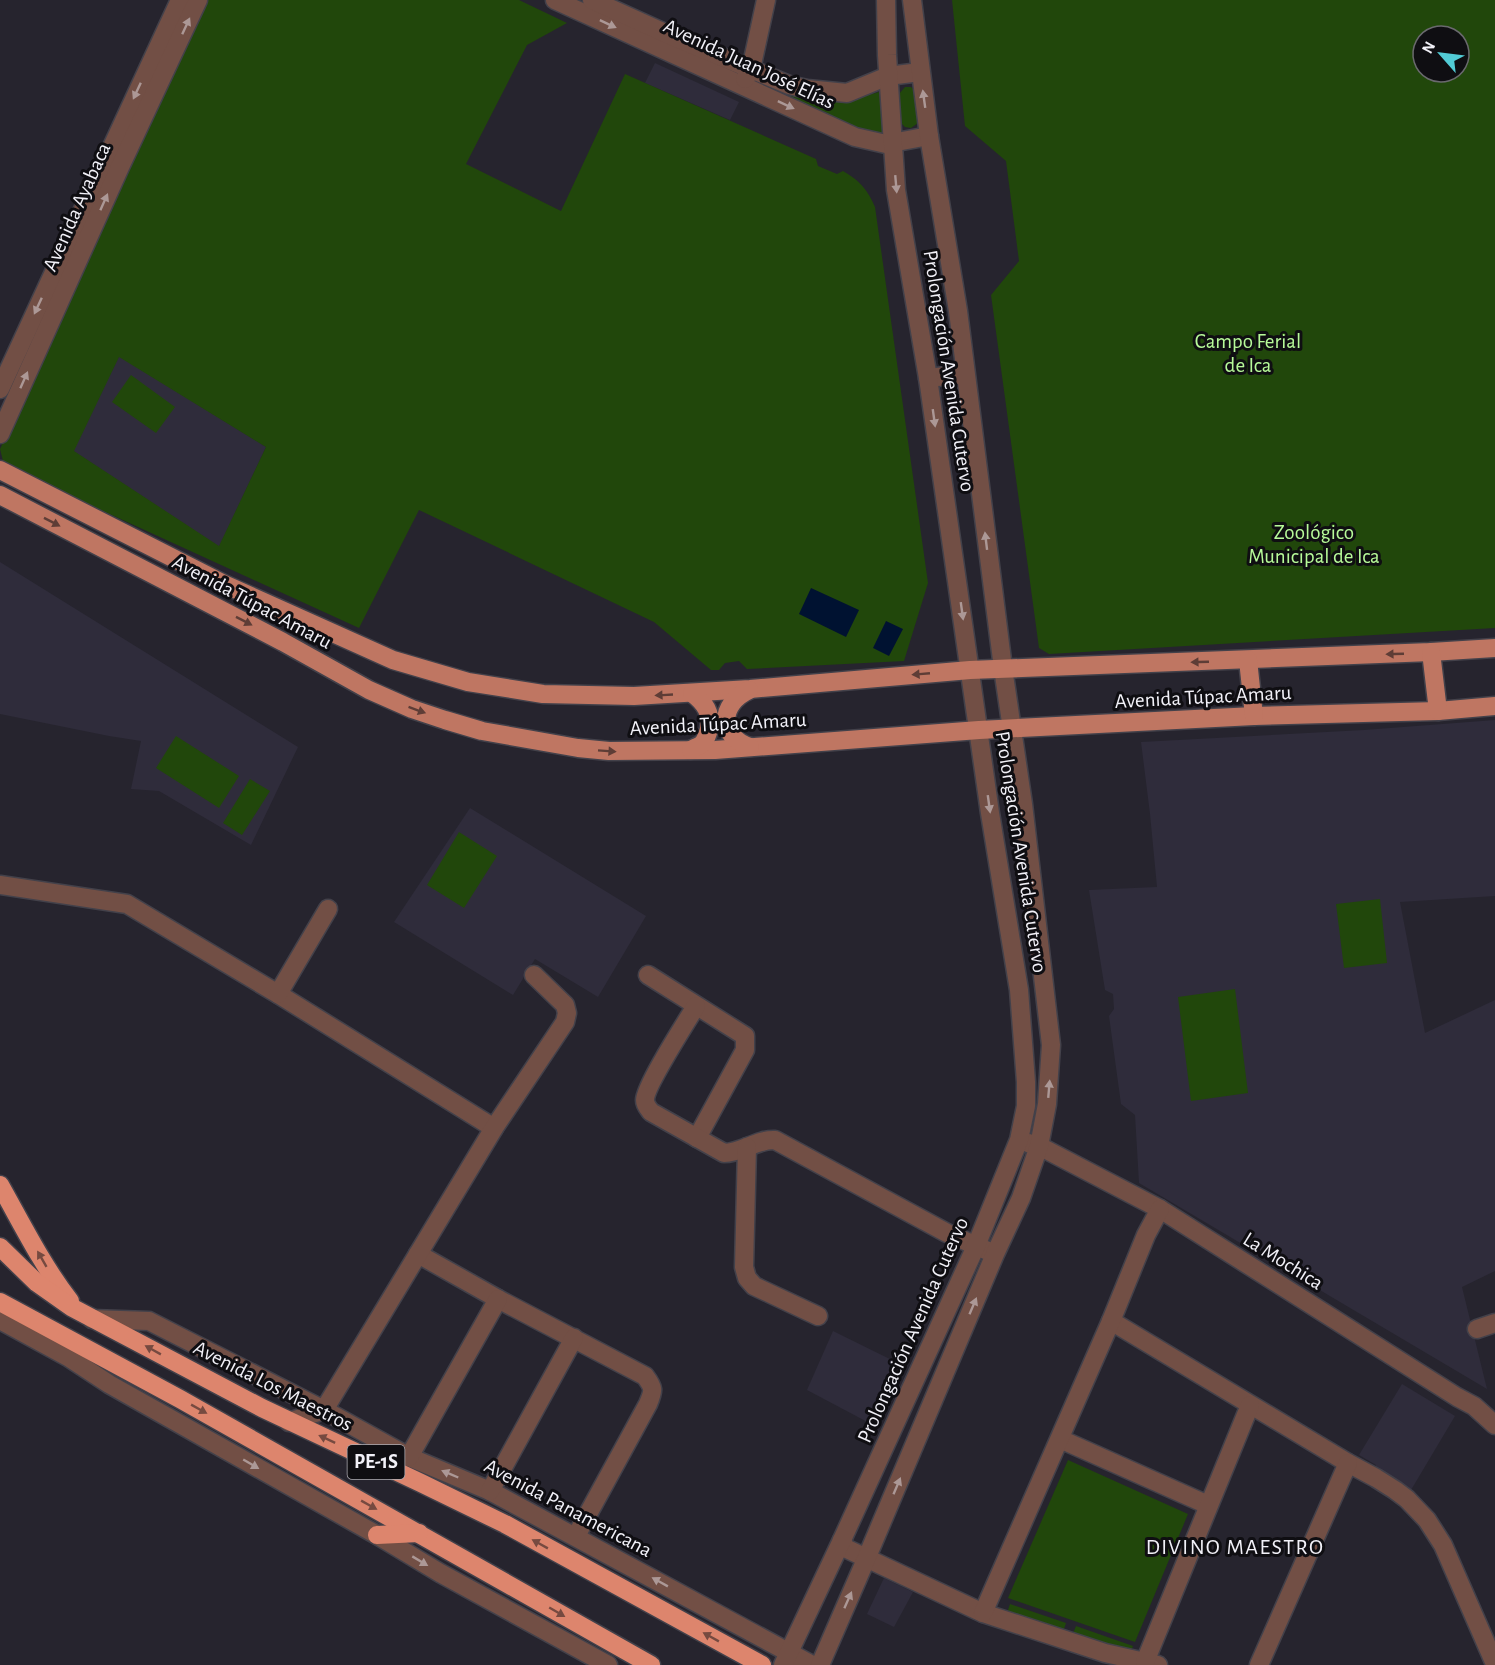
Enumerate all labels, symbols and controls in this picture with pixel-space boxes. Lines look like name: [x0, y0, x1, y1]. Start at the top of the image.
street label: Avenida Juan José Elías: [660, 15, 838, 113]
one-way arrow: [181, 17, 190, 34]
one-way arrow: [600, 20, 617, 29]
north arrow: [1411, 24, 1471, 84]
text: N: [1419, 39, 1438, 56]
one-way arrow: [133, 82, 142, 99]
one-way arrow: [919, 89, 928, 108]
one-way arrow: [777, 101, 794, 110]
street label: Avenida Ayabaca: [39, 139, 115, 274]
one-way arrow: [891, 175, 901, 194]
one-way arrow: [99, 194, 108, 211]
street label: Prolongación Avenida Cutervo: [920, 249, 978, 493]
one-way arrow: [33, 298, 43, 316]
park label: Campo Ferial de Ica: [1195, 331, 1301, 376]
one-way arrow: [19, 371, 29, 389]
one-way arrow: [929, 409, 938, 428]
one-way arrow: [44, 517, 61, 527]
park label: Zoológico Municipal de Ica: [1248, 522, 1380, 567]
one-way arrow: [982, 531, 991, 550]
street label: Avenida Túpac Amaru: [169, 551, 335, 653]
one-way arrow: [957, 602, 966, 621]
one-way arrow: [236, 616, 253, 626]
one-way arrow: [1385, 649, 1404, 658]
one-way arrow: [1190, 657, 1209, 666]
one-way arrow: [912, 669, 931, 679]
street label: Avenida Túpac Amaru: [1114, 682, 1292, 712]
one-way arrow: [655, 690, 674, 699]
one-way arrow: [408, 706, 426, 716]
street label: Avenida Túpac Amaru: [629, 709, 807, 739]
street label: Prolongación Avenida Cutervo: [992, 730, 1050, 974]
one-way arrow: [598, 746, 617, 755]
one-way arrow: [985, 795, 994, 814]
one-way arrow: [1044, 1079, 1054, 1098]
street label: Prolongación Avenida Cutervo: [854, 1214, 972, 1446]
street label: La Mochica: [1239, 1228, 1327, 1294]
one-way arrow: [37, 1250, 47, 1267]
one-way arrow: [969, 1297, 978, 1315]
street label: Avenida Los Maestros: [190, 1337, 356, 1435]
one-way arrow: [145, 1345, 162, 1355]
one-way arrow: [191, 1404, 208, 1414]
one-way arrow: [318, 1435, 335, 1444]
road number: PE-1S: [348, 1445, 404, 1479]
street label: Avenida Panamericana: [481, 1455, 655, 1561]
one-way arrow: [243, 1459, 259, 1470]
one-way arrow: [440, 1469, 458, 1479]
one-way arrow: [892, 1476, 902, 1494]
one-way arrow: [361, 1500, 378, 1510]
district label: DIVINO MAESTRO: [1146, 1536, 1324, 1558]
one-way arrow: [531, 1539, 548, 1549]
one-way arrow: [412, 1556, 429, 1566]
one-way arrow: [651, 1577, 668, 1587]
one-way arrow: [844, 1591, 853, 1608]
one-way arrow: [549, 1607, 566, 1617]
one-way arrow: [702, 1632, 719, 1642]

